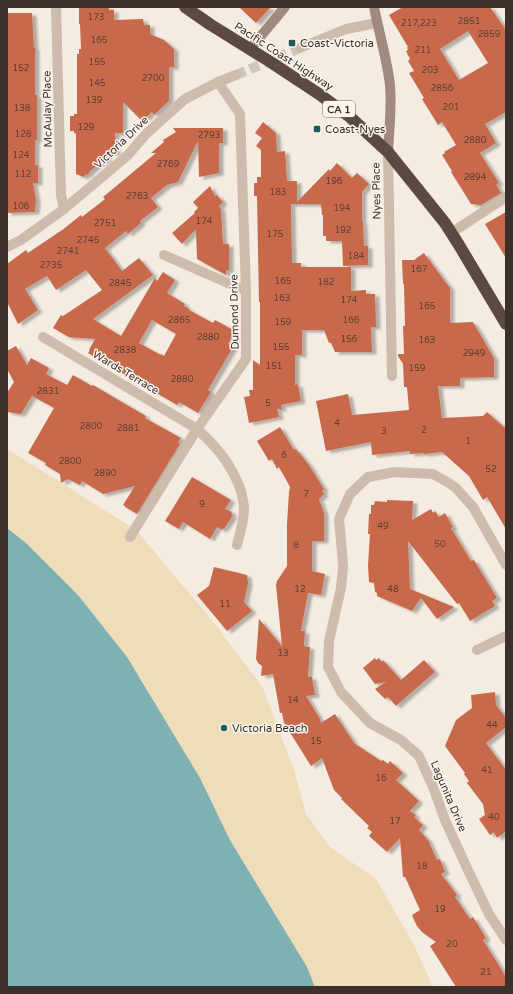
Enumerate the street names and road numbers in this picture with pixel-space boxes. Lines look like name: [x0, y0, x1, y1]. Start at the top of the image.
street label: Pacific Coast Highway: [232, 20, 336, 93]
street label: McAulay Place: [40, 70, 55, 148]
road number: CA 1: [323, 101, 355, 117]
street label: Victoria Drive: [92, 113, 151, 171]
street label: Nyes Place: [370, 162, 383, 220]
street label: Dumond Drive: [227, 274, 242, 350]
street label: Wards Terrace: [90, 348, 161, 397]
street label: Lagunita Drive: [428, 759, 469, 834]

